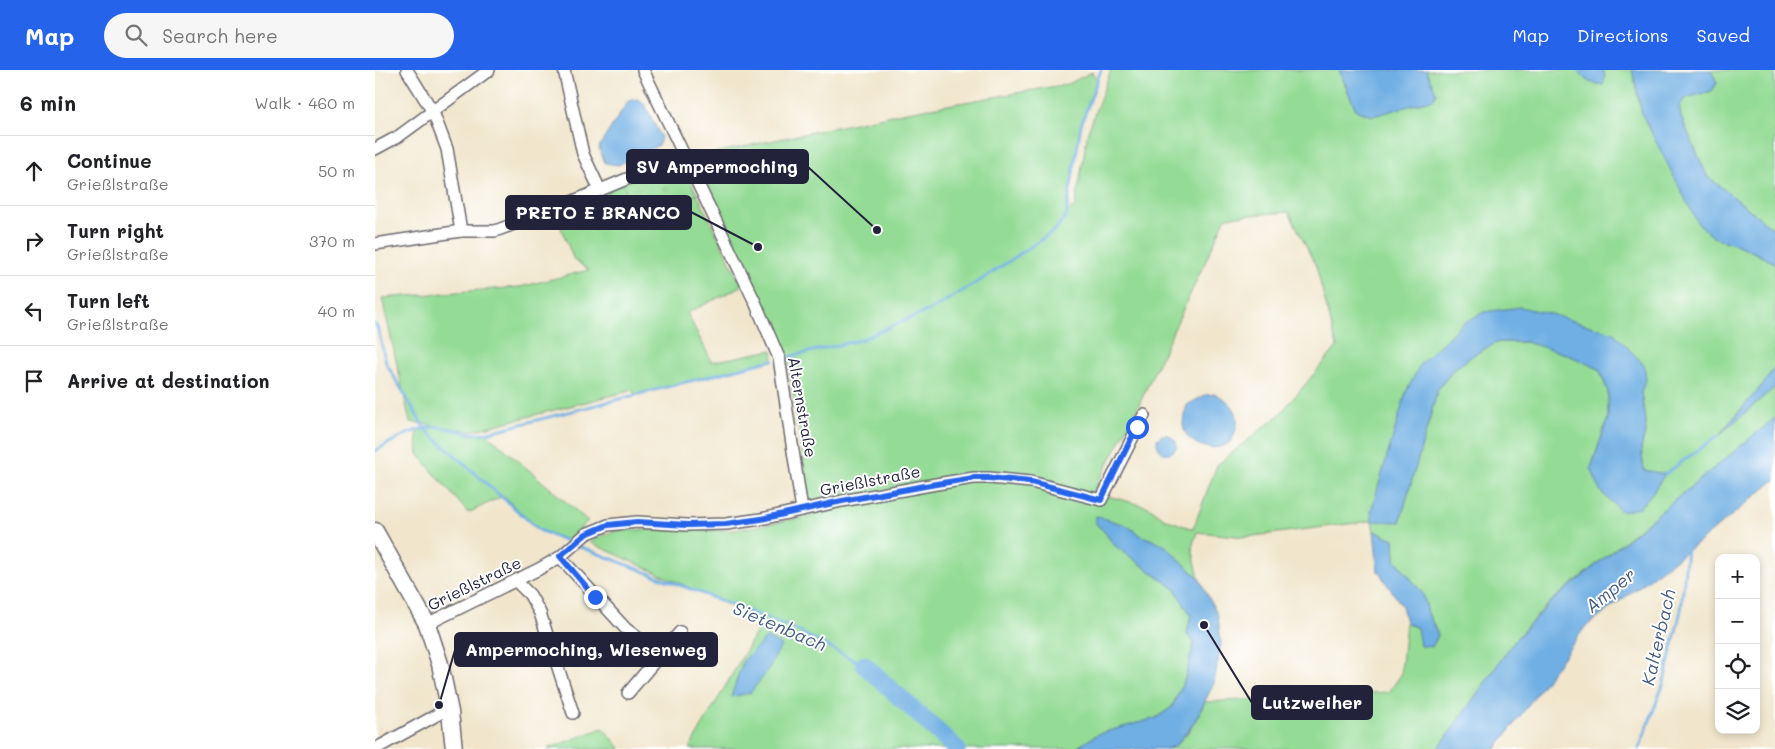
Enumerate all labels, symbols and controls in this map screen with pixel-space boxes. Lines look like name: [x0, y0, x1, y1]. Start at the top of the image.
search box: [104, 13, 454, 58]
text: Map: [25, 20, 74, 51]
icon: search: [122, 21, 150, 49]
text: Search here: [162, 23, 278, 48]
text: Map: [1512, 23, 1549, 47]
text: Directions: [1577, 23, 1669, 47]
text: Saved: [1697, 23, 1750, 47]
text: 6 min: [20, 89, 76, 116]
text: Walk · 460 m: [254, 92, 355, 113]
text: Continue: [67, 148, 152, 173]
callout: SV Ampermoching: [627, 150, 808, 183]
text: SV Ampermoching: [636, 154, 798, 178]
icon: ahead: [20, 157, 48, 185]
text: 50 m: [318, 160, 355, 181]
text: Grießlstraße: [67, 173, 169, 194]
callout: PRETO E BRANCO: [506, 196, 691, 229]
text: PRETO E BRANCO: [516, 200, 680, 224]
text: Turn right: [67, 218, 164, 243]
icon: right: [20, 227, 48, 255]
text: 370 m: [309, 230, 355, 251]
text: Grießlstraße: [67, 243, 169, 264]
text: Turn left: [67, 288, 150, 313]
icon: left: [20, 297, 48, 325]
text: 40 m: [318, 300, 355, 321]
text: Grießlstraße: [67, 313, 169, 334]
street label: Alternstraße: [784, 355, 822, 459]
icon: arrive: [20, 367, 48, 395]
text: Arrive at destination: [67, 368, 270, 393]
route start: [1126, 416, 1149, 439]
street label: Grießlstraße: [818, 460, 922, 500]
street label: Grießlstraße: [424, 551, 524, 615]
map controls: [1715, 554, 1760, 734]
button: +: [1715, 554, 1760, 599]
water label: Amper: [1580, 562, 1640, 618]
route end: [584, 586, 607, 609]
water label: Kalterbach: [1635, 586, 1681, 688]
water label: Sietenbach: [730, 596, 830, 656]
button: −: [1715, 599, 1760, 644]
callout: Ampermoching, Wiesenweg: [455, 633, 717, 666]
text: Ampermoching, Wiesenweg: [465, 637, 707, 661]
button: locate: [1715, 644, 1760, 689]
callout: Lutzweiher: [1252, 686, 1372, 719]
button: layers: [1715, 689, 1760, 734]
text: Lutzweiher: [1262, 690, 1362, 714]

